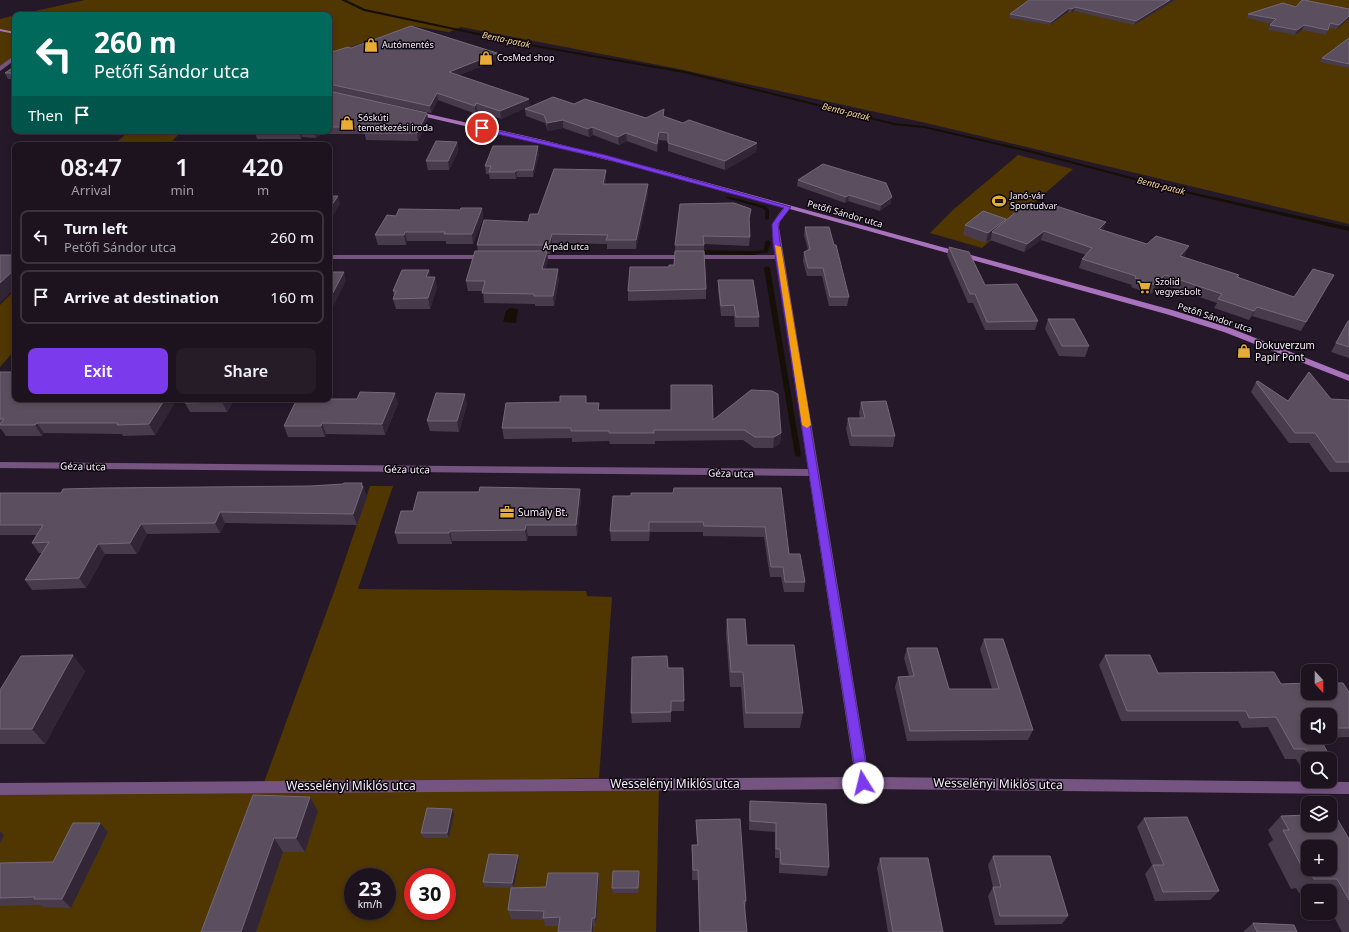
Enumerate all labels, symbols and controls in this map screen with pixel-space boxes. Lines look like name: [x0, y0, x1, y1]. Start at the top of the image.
text: 260 m: [94, 23, 177, 61]
icon: left: [28, 28, 80, 80]
water label: Benta-patak: [481, 28, 532, 51]
shop icon: Autómentés: [363, 37, 379, 53]
place label: Autómentés: [382, 38, 434, 51]
shop icon: CosMed shop: [478, 50, 494, 66]
place label: CosMed shop: [497, 51, 555, 64]
text: Petőfi Sándor utca: [94, 59, 249, 83]
water label: Benta-patak: [821, 99, 872, 124]
icon: arrive: [71, 104, 93, 126]
text: Then: [28, 105, 63, 125]
place label: Sóskúti temetkezési iroda: [358, 111, 433, 134]
pin: [465, 111, 499, 145]
shop icon: Sóskúti temetkezési iroda: [339, 115, 355, 131]
icon: arrive: [471, 117, 493, 139]
text: 08:47: [60, 150, 122, 183]
text: 1: [175, 150, 189, 183]
text: 420: [242, 150, 284, 183]
water label: Benta-patak: [1136, 173, 1187, 198]
text: Arrival: [71, 181, 111, 199]
text: min: [170, 181, 194, 199]
text: m: [257, 181, 269, 199]
place label: Janó-vár Sportudvar: [1009, 189, 1058, 212]
sports icon: Janó-vár Sportudvar: [991, 193, 1007, 209]
street label: Petőfi Sándor utca: [806, 197, 884, 230]
text: Turn left: [64, 218, 128, 238]
icon: left: [30, 226, 52, 248]
text: 260 m: [270, 227, 314, 247]
text: Petőfi Sándor utca: [64, 238, 176, 256]
street label: Árpád utca: [543, 240, 589, 253]
place label: Szolid vegyesbolt: [1155, 275, 1201, 298]
supermarket icon: Szolid vegyesbolt: [1136, 279, 1152, 295]
icon: arrive: [30, 286, 52, 308]
text: Arrive at destination: [64, 287, 219, 307]
text: 160 m: [270, 287, 314, 307]
street label: Petőfi Sándor utca: [1176, 299, 1254, 336]
place label: Dokuverzum Papír Pont: [1255, 338, 1315, 364]
shop icon: Dokuverzum Papír Pont: [1236, 343, 1252, 359]
button: Exit: [28, 348, 168, 394]
button: Share: [176, 348, 316, 394]
street label: Géza utca: [60, 459, 106, 473]
street label: Géza utca: [384, 462, 430, 476]
street label: Géza utca: [708, 466, 754, 480]
office icon: Sumály Bt.: [499, 504, 515, 520]
place label: Sumály Bt.: [518, 505, 568, 519]
north arrow: [1301, 664, 1337, 700]
map controls: [1301, 664, 1337, 920]
button: sound: [1301, 708, 1337, 744]
button: search: [1301, 752, 1337, 788]
position arrow: [842, 762, 884, 804]
street label: Wesselényi Miklós utca: [933, 774, 1063, 793]
street label: Wesselényi Miklós utca: [610, 775, 740, 792]
street label: Wesselényi Miklós utca: [286, 777, 416, 794]
button: layers: [1301, 796, 1337, 832]
button: +: [1301, 840, 1337, 876]
speed limit sign: 30: [404, 868, 456, 920]
text: 23: [359, 875, 381, 902]
button: −: [1301, 884, 1337, 920]
text: km/h: [358, 897, 382, 911]

